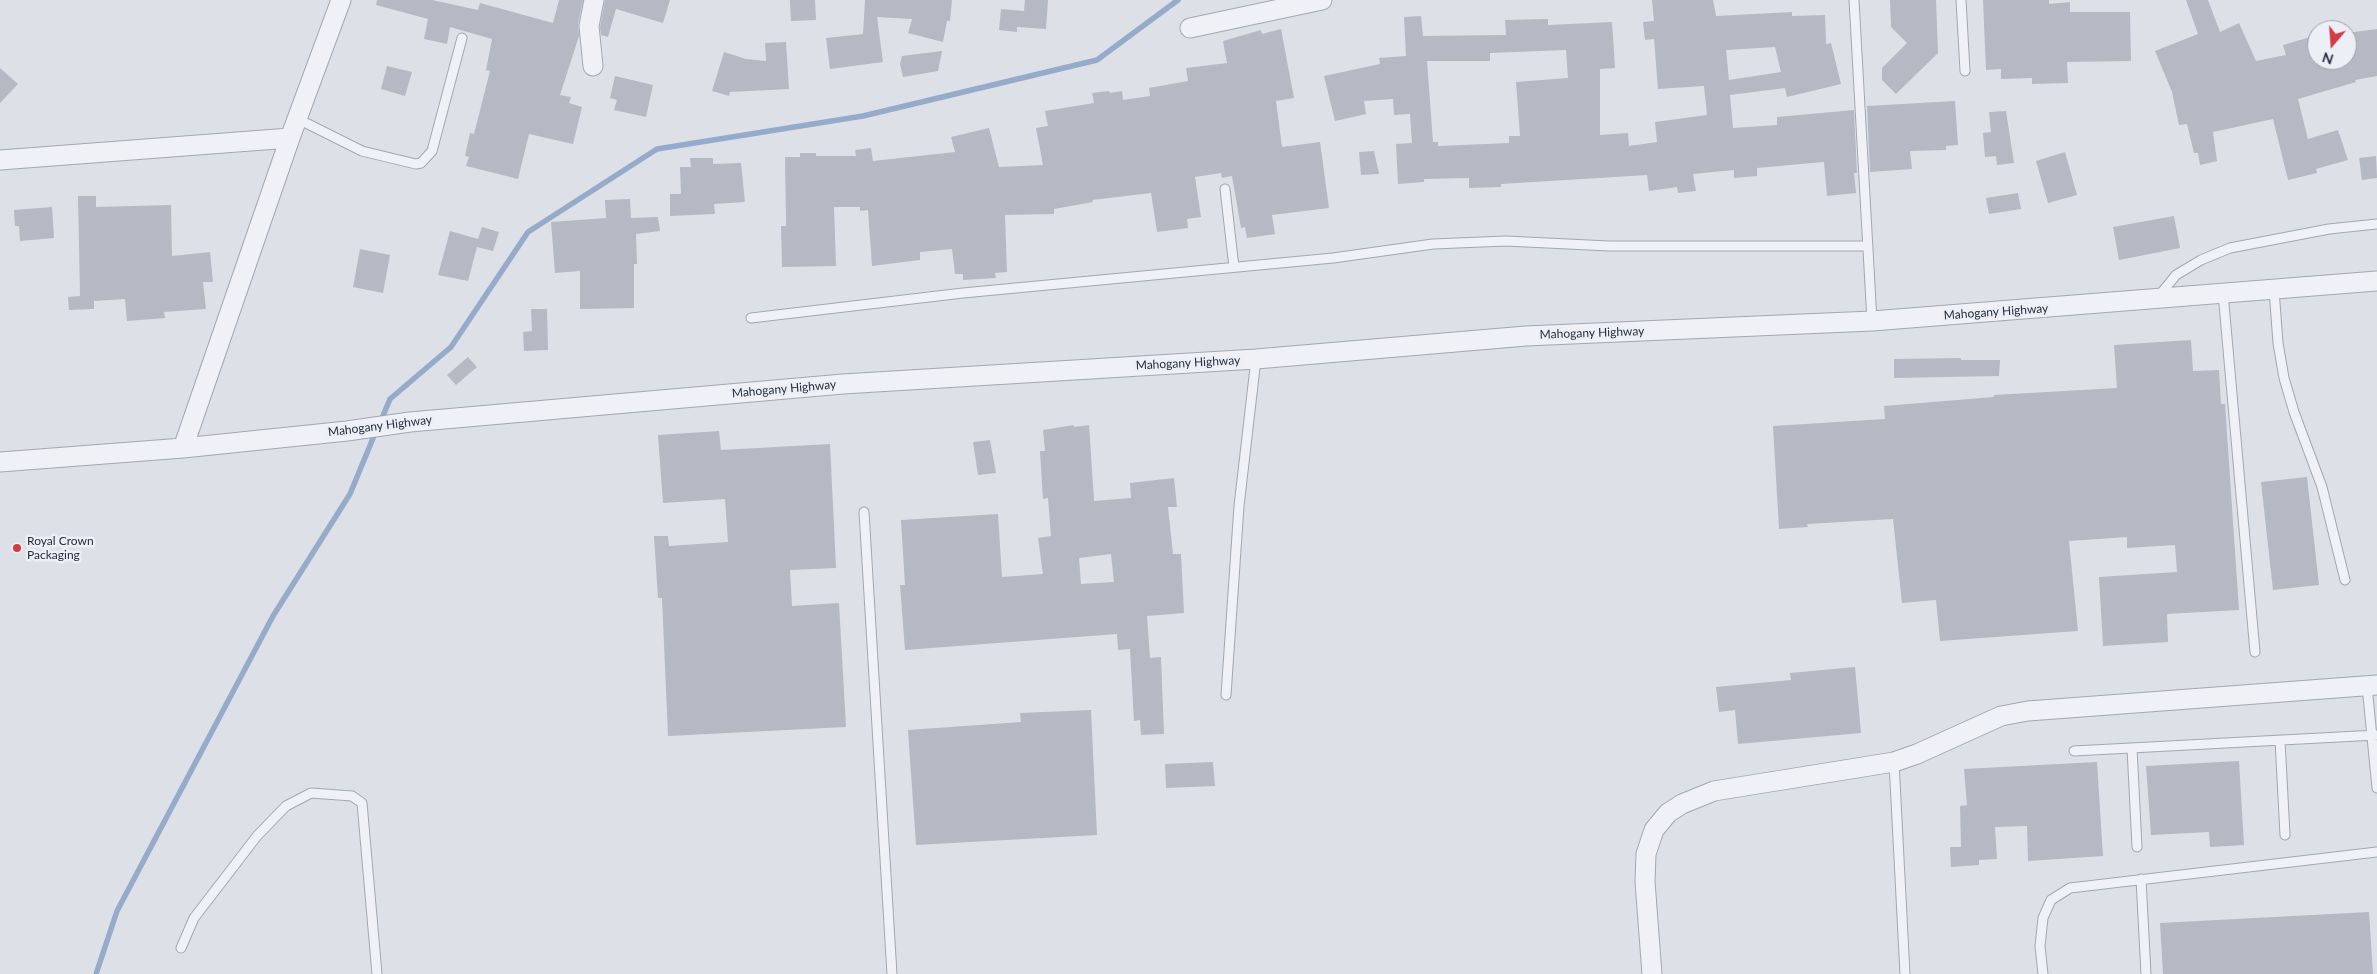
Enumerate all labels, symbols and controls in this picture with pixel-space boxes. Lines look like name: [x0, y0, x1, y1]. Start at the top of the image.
north arrow: [2307, 20, 2357, 70]
text: N: [2320, 49, 2335, 69]
street label: Mahogany Highway: [1943, 301, 2049, 323]
street label: Mahogany Highway: [1539, 324, 1645, 342]
street label: Mahogany Highway: [1135, 353, 1241, 373]
street label: Mahogany Highway: [731, 377, 837, 401]
street label: Mahogany Highway: [327, 412, 433, 440]
place label: Royal Crown Packaging: [27, 534, 94, 562]
marker: Royal Crown Packaging: [11, 542, 23, 554]

